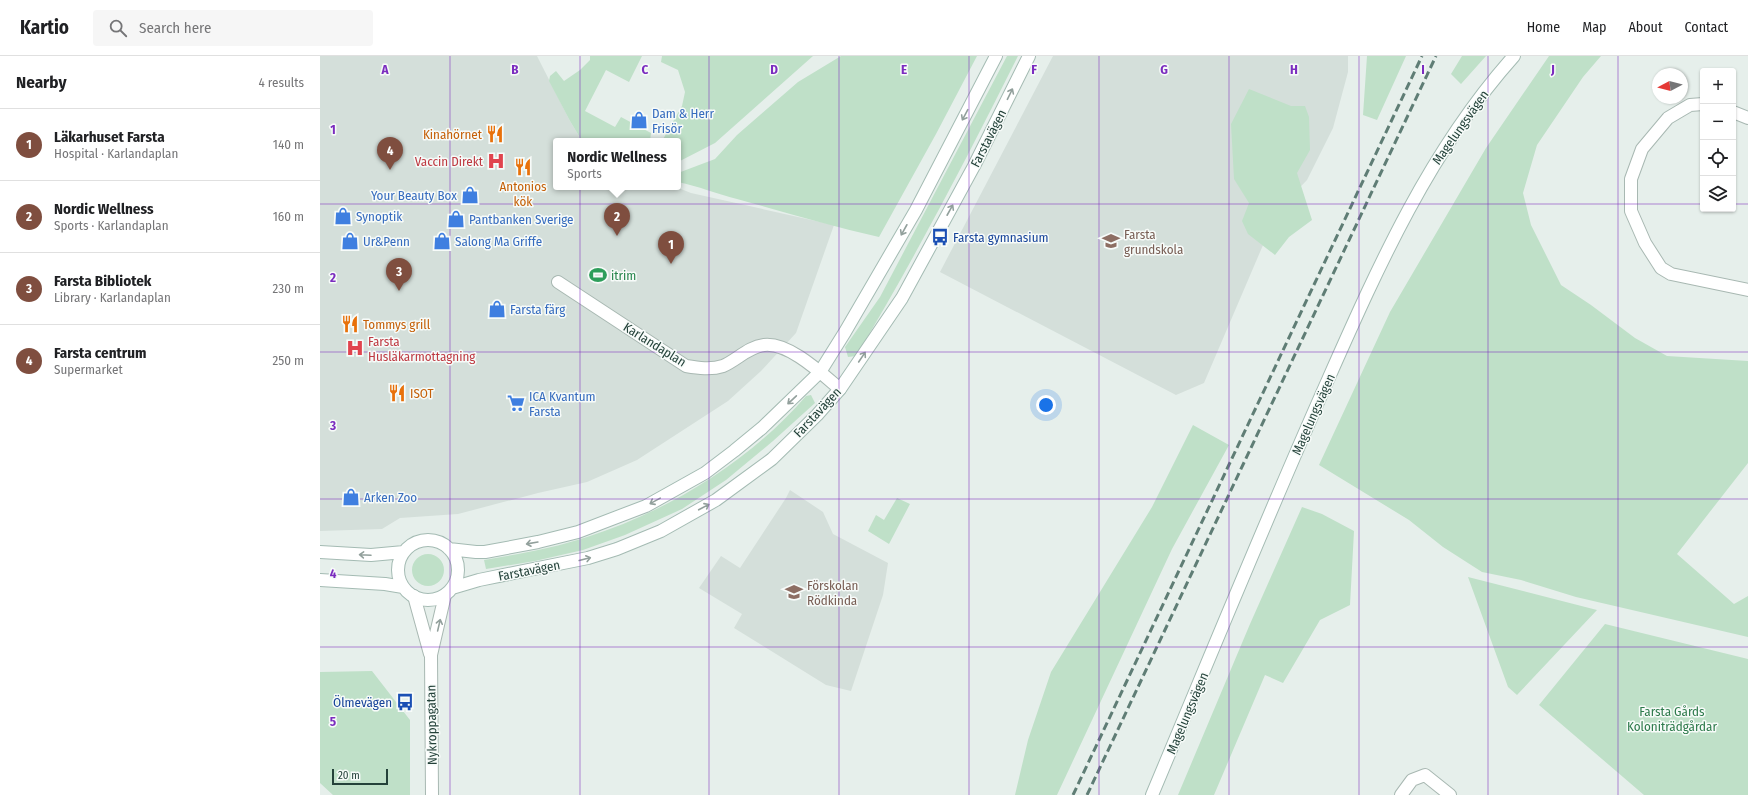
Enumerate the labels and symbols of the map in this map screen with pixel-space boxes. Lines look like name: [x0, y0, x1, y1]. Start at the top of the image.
text: A: [380, 62, 389, 77]
text: B: [511, 62, 519, 77]
text: C: [642, 62, 649, 77]
text: D: [770, 62, 778, 77]
text: E: [901, 62, 907, 77]
text: F: [1031, 62, 1037, 77]
text: G: [1160, 62, 1168, 77]
text: H: [1290, 62, 1298, 77]
text: I: [1421, 62, 1425, 77]
text: J: [1550, 62, 1555, 77]
north arrow: [1652, 68, 1688, 104]
street label: Magelungsvägen: [1429, 87, 1492, 167]
one-way arrow: [1007, 89, 1014, 101]
place label: Dam & Herr Frisör: [652, 106, 714, 136]
street label: Farstavägen: [968, 107, 1009, 169]
one-way arrow: [961, 109, 968, 121]
shop icon: Dam & Herr Frisör: [629, 110, 649, 130]
text: 1: [330, 122, 336, 137]
restaurant icon: Kinahörnet: [485, 124, 505, 144]
place label: Kinahörnet: [423, 127, 483, 142]
pin: 4: [377, 137, 403, 170]
hospital icon: Vaccin Direkt: [486, 151, 506, 171]
place label: Vaccin Direkt: [415, 154, 484, 169]
restaurant icon: Antonios kök: [513, 157, 533, 177]
place label: Antonios kök: [499, 179, 547, 209]
shop icon: Your Beauty Box: [460, 185, 480, 205]
place label: Your Beauty Box: [371, 188, 457, 203]
pin: 2: [604, 203, 630, 236]
one-way arrow: [946, 204, 954, 216]
shop icon: Synoptik: [333, 206, 353, 226]
place label: Synoptik: [356, 209, 403, 224]
shop icon: Pantbanken Sverige: [446, 209, 466, 229]
place label: Pantbanken Sverige: [469, 212, 574, 227]
one-way arrow: [900, 224, 908, 236]
bus stop icon: Farsta gymnasium: [930, 227, 950, 247]
place label: Farsta grundskola: [1124, 227, 1183, 257]
place label: Farsta gymnasium: [953, 230, 1048, 245]
shop icon: Ur&Penn: [340, 231, 360, 251]
shop icon: Salong Ma Griffe: [432, 231, 452, 251]
pin: 1: [658, 231, 684, 264]
school or university icon: Farsta grundskola: [1101, 231, 1121, 251]
place label: Ur&Penn: [363, 234, 410, 249]
place label: Salong Ma Griffe: [455, 234, 542, 249]
pin: 3: [386, 258, 412, 291]
sports icon: itrim: [588, 265, 608, 285]
place label: itrim: [611, 268, 636, 283]
text: 2: [329, 270, 336, 285]
shop icon: Farsta färg: [487, 299, 507, 319]
place label: Farsta färg: [510, 302, 566, 317]
restaurant icon: Tommys grill: [340, 314, 360, 334]
place label: Tommys grill: [363, 317, 431, 332]
street label: Karlandaplan: [621, 319, 689, 370]
place label: Farsta Husläkarmottagning: [368, 334, 476, 364]
hospital icon: Farsta Husläkarmottagning: [345, 338, 365, 358]
one-way arrow: [858, 352, 866, 363]
street label: Magelungsvägen: [1289, 371, 1338, 457]
restaurant icon: ISOT: [387, 383, 407, 403]
street label: Farstavägen: [791, 384, 844, 440]
place label: ISOT: [410, 386, 434, 401]
place label: ICA Kvantum Farsta: [529, 389, 596, 419]
supermarket icon: ICA Kvantum Farsta: [506, 393, 526, 413]
one-way arrow: [787, 395, 797, 404]
your location: [1036, 395, 1056, 415]
text: 3: [329, 418, 336, 433]
shop icon: Arken Zoo: [341, 487, 361, 507]
place label: Arken Zoo: [364, 490, 417, 505]
one-way arrow: [649, 498, 661, 506]
one-way arrow: [698, 503, 710, 510]
one-way arrow: [526, 540, 539, 548]
one-way arrow: [359, 551, 372, 559]
one-way arrow: [579, 554, 592, 562]
street label: Farstavägen: [497, 557, 561, 584]
text: 4: [330, 566, 337, 581]
place label: Förskolan Rödkinda: [807, 578, 858, 608]
school or university icon: Förskolan Rödkinda: [784, 582, 804, 602]
one-way arrow: [435, 619, 443, 632]
street label: Magelungsvägen: [1164, 670, 1211, 756]
street label: Nykroppagatan: [423, 685, 440, 765]
bus stop icon: Ölmevägen: [395, 692, 415, 712]
place label: Ölmevägen: [333, 694, 392, 710]
park label: Farsta Gårds Koloniträdgårdar: [1627, 704, 1717, 734]
text: 5: [330, 714, 336, 729]
scale bar: [332, 767, 388, 786]

